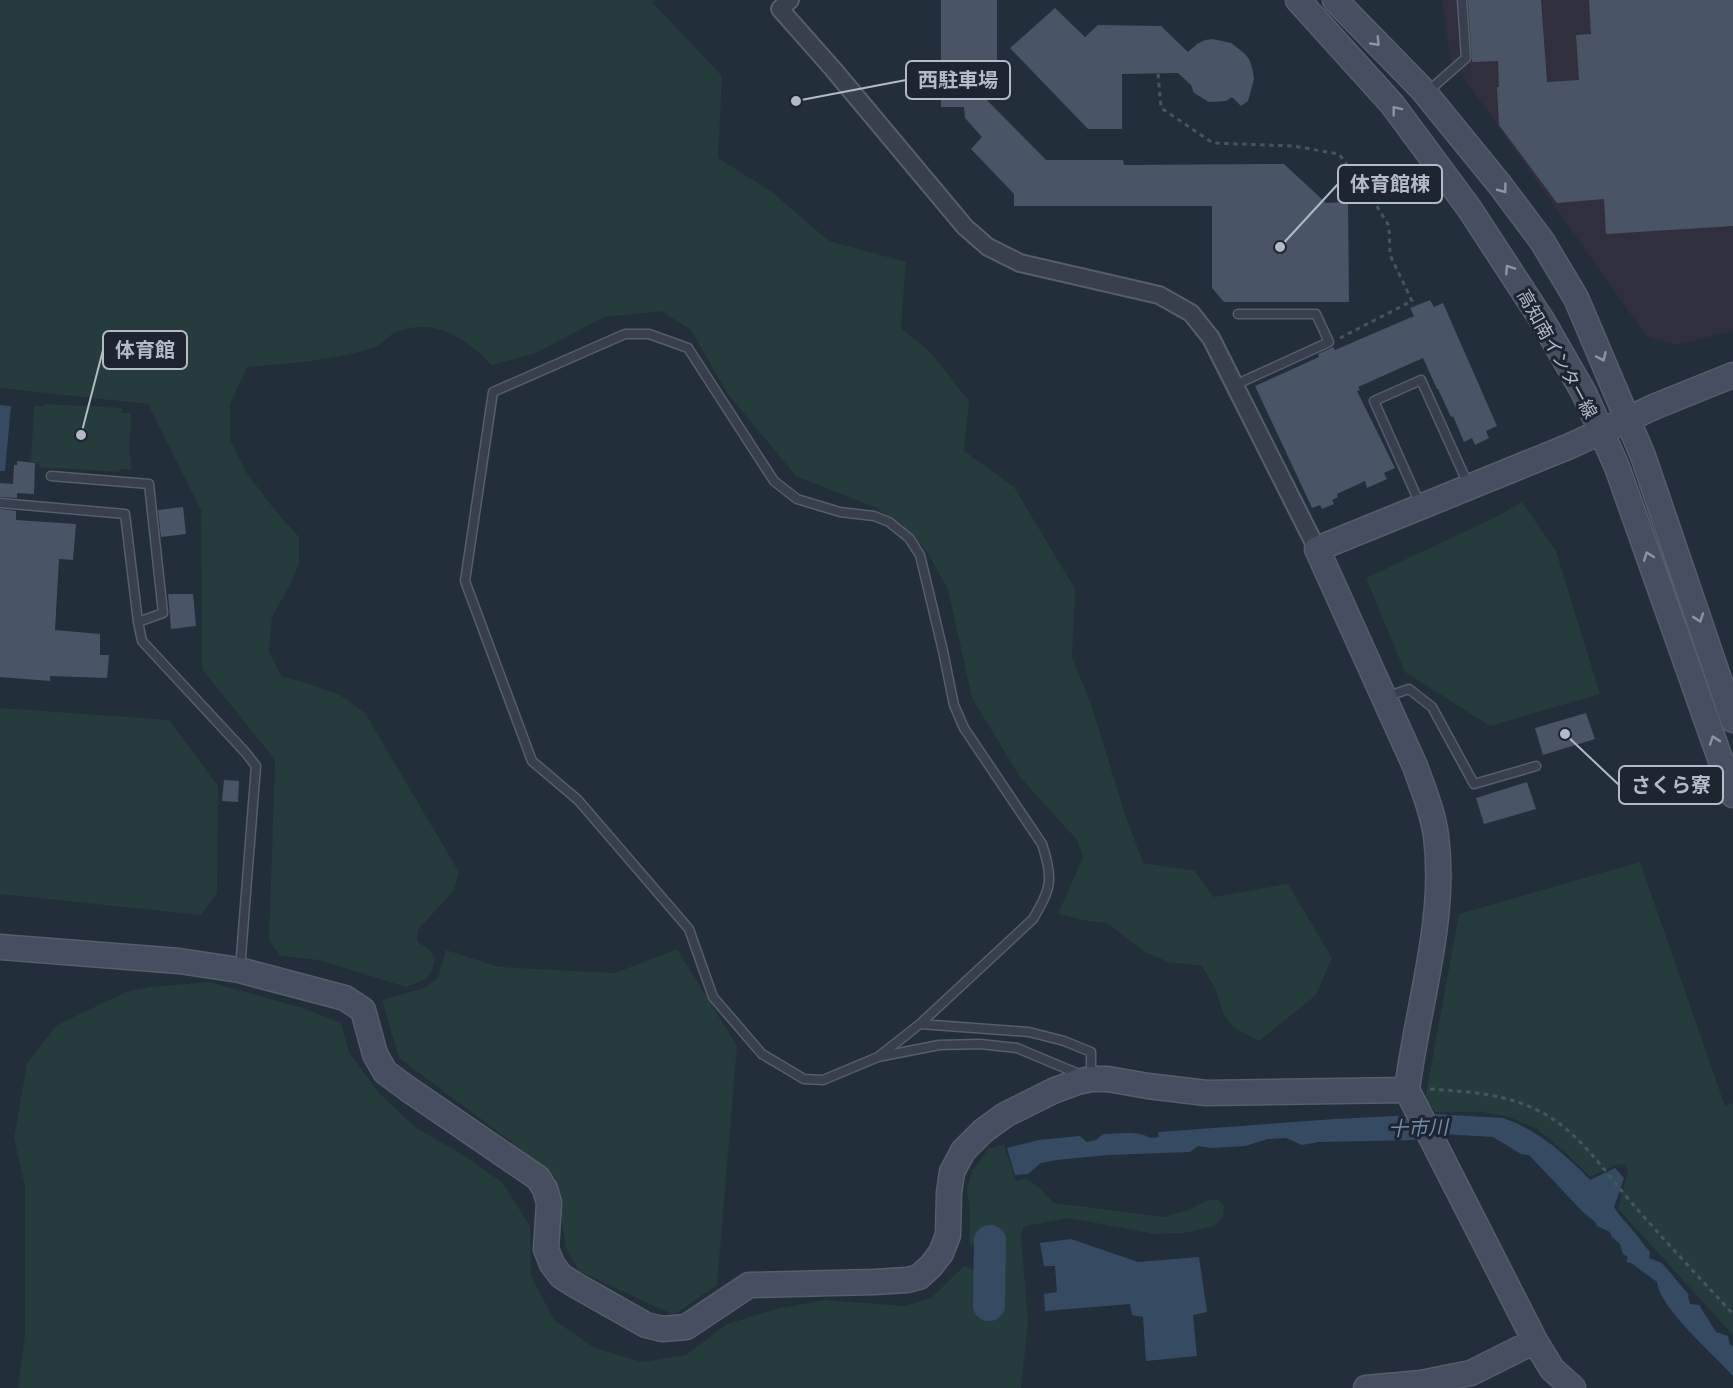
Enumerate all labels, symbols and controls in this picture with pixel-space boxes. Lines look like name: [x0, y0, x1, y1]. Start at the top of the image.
one-way arrow: [1369, 35, 1380, 45]
callout: 西駐車場: [906, 61, 1010, 99]
text: 西駐車場: [918, 66, 998, 95]
one-way arrow: [1392, 106, 1403, 117]
callout: 体育館棟: [1338, 165, 1442, 203]
text: 体育館棟: [1350, 170, 1430, 199]
one-way arrow: [1496, 183, 1507, 194]
one-way arrow: [1504, 265, 1516, 275]
street label: 高知南インター線: [1511, 285, 1603, 423]
callout: 体育館: [103, 331, 187, 369]
text: 体育館: [115, 336, 175, 365]
one-way arrow: [1595, 350, 1607, 361]
one-way arrow: [1643, 551, 1656, 562]
one-way arrow: [1692, 612, 1705, 623]
one-way arrow: [1708, 735, 1721, 746]
callout: さくら寮: [1619, 766, 1723, 804]
text: さくら寮: [1631, 771, 1711, 800]
water label: 十市川: [1388, 1113, 1451, 1144]

